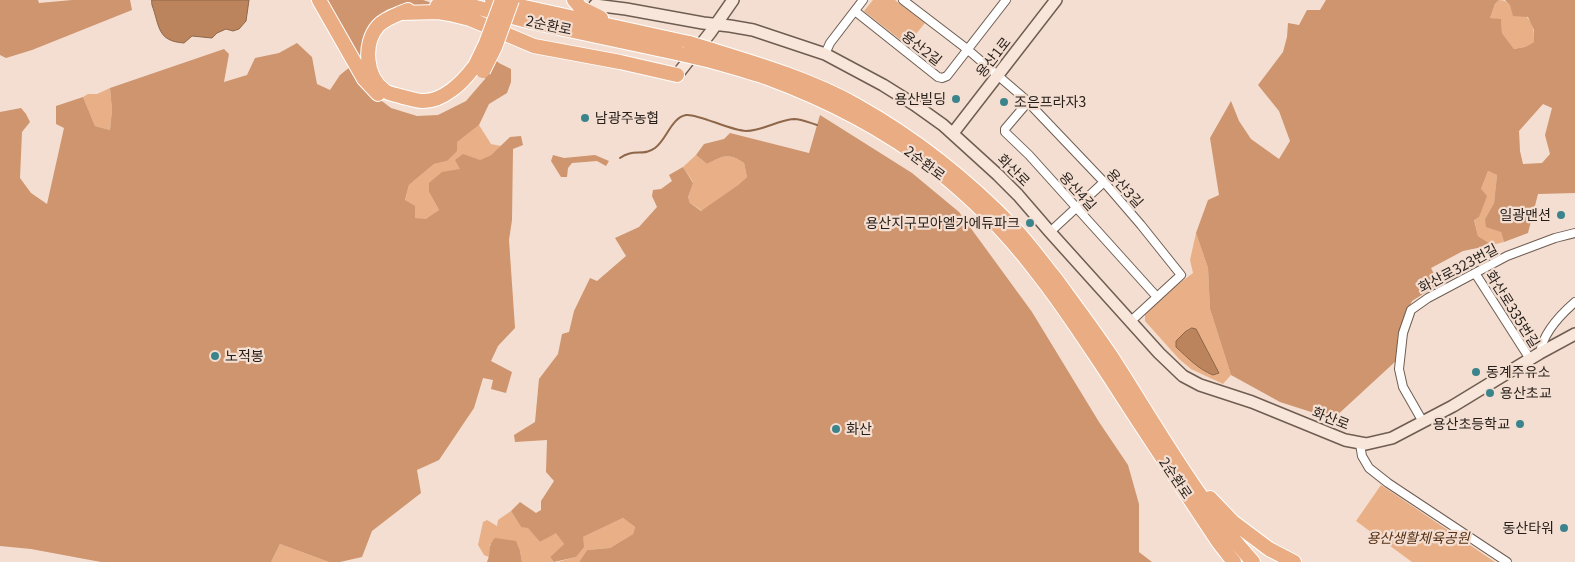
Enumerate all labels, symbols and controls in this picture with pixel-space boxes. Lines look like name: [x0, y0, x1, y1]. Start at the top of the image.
street label: 2순환로: [525, 12, 573, 38]
street label: 용산2길: [899, 27, 945, 69]
street label: 용산1로: [972, 34, 1014, 80]
place label: 용산빌딩: [894, 91, 946, 107]
marker: 용산빌딩: [950, 93, 962, 105]
place label: 조은프라자3: [1014, 94, 1086, 110]
marker: 조은프라자3: [998, 96, 1010, 108]
place label: 남광주농협: [595, 110, 659, 126]
marker: 남광주농협: [579, 112, 591, 124]
street label: 2순환로: [901, 142, 949, 184]
street label: 화산로: [994, 150, 1034, 190]
street label: 용산3길: [1103, 165, 1147, 211]
street label: 용산4길: [1056, 168, 1100, 214]
place label: 일광맨션: [1499, 207, 1551, 223]
marker: 일광맨션: [1555, 209, 1567, 221]
place label: 용산지구모아엘가에듀파크: [865, 215, 1020, 231]
marker: 용산지구모아엘가에듀파크: [1024, 217, 1036, 229]
street label: 화산로323번길: [1415, 240, 1501, 296]
street label: 화산로335번길: [1483, 267, 1543, 351]
place label: 노적봉: [225, 348, 264, 364]
marker: 노적봉: [209, 350, 221, 362]
place label: 동계주유소: [1486, 364, 1550, 380]
marker: 동계주유소: [1470, 366, 1482, 378]
place label: 용산초교: [1500, 385, 1552, 401]
marker: 용산초교: [1484, 387, 1496, 399]
street label: 화산로: [1310, 403, 1352, 433]
place label: 용산초등학교: [1433, 416, 1510, 432]
marker: 용산초등학교: [1514, 418, 1526, 430]
place label: 화산: [846, 421, 872, 437]
marker: 화산: [830, 423, 842, 435]
street label: 2순환로: [1156, 454, 1196, 502]
place label: 동산타워: [1502, 520, 1554, 536]
marker: 동산타워: [1558, 522, 1570, 534]
park label: 용산생활체육공원: [1366, 530, 1470, 546]

